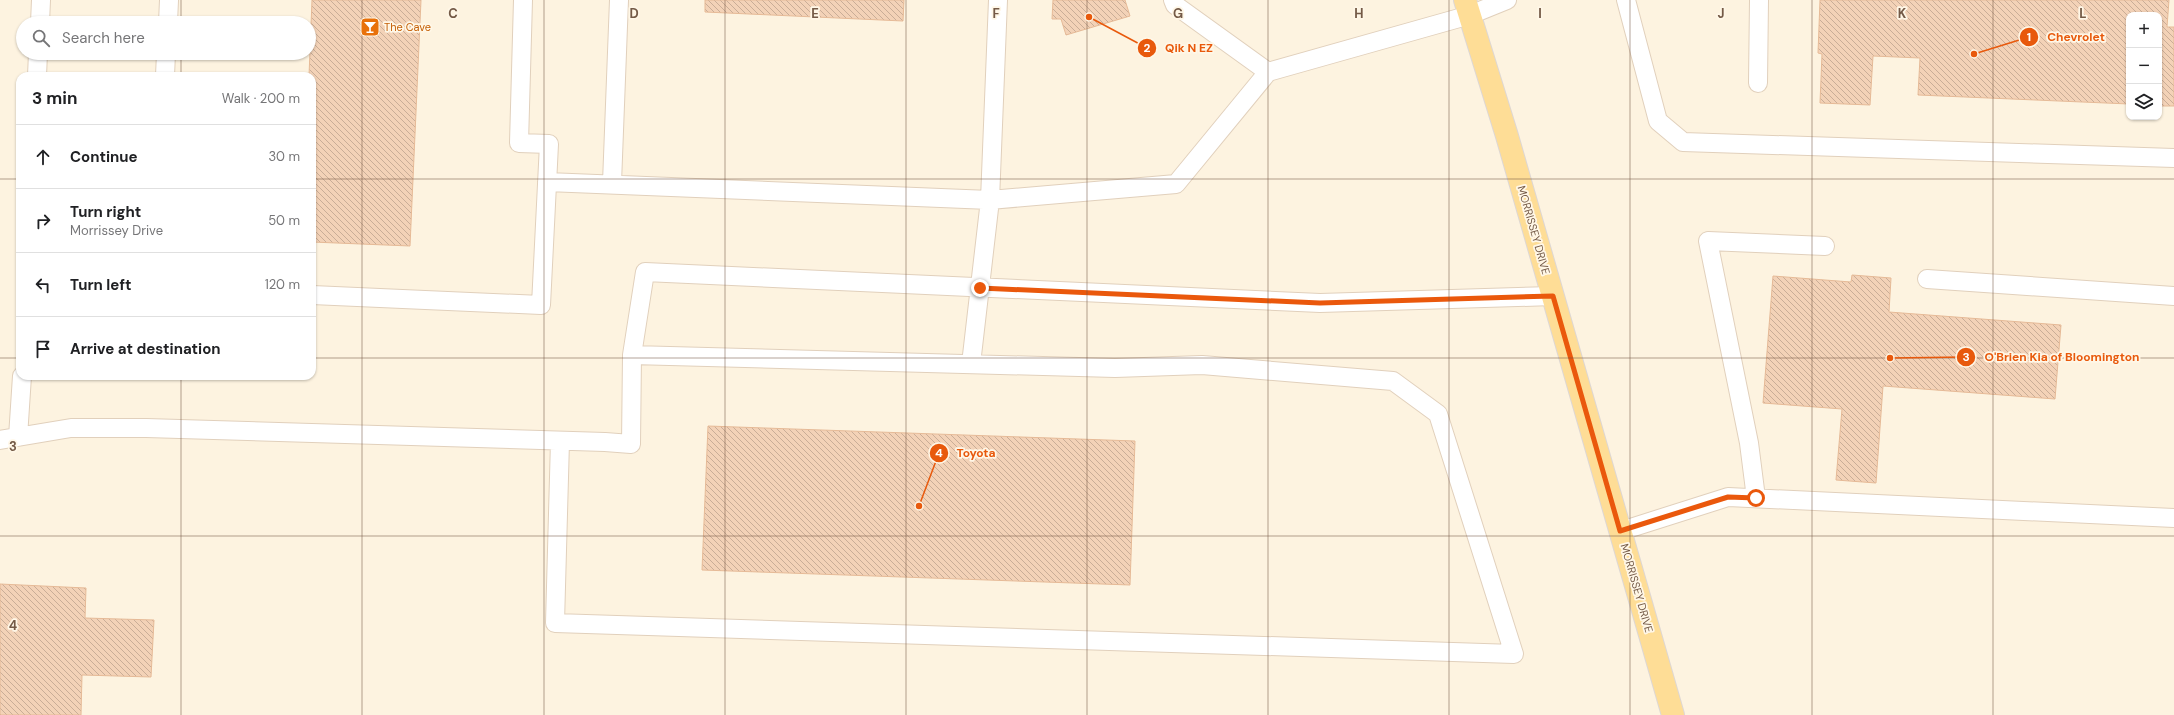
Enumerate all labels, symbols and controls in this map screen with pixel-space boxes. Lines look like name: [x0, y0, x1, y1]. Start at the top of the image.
text: C: [448, 5, 458, 22]
text: D: [629, 5, 639, 22]
text: E: [811, 5, 819, 22]
text: F: [992, 5, 1000, 22]
text: G: [1173, 5, 1183, 22]
text: H: [1354, 5, 1364, 22]
text: I: [1538, 5, 1542, 22]
text: J: [1717, 5, 1725, 22]
text: K: [1898, 5, 1907, 22]
text: L: [2079, 5, 2087, 22]
map controls: [2126, 12, 2162, 120]
button: +: [2126, 12, 2162, 48]
search box: [16, 16, 316, 60]
bar icon: The Cave: [359, 16, 381, 38]
place label: The Cave: [384, 20, 431, 34]
callout: Chevrolet: [2019, 25, 2113, 49]
icon: search: [30, 27, 52, 49]
text: Search here: [62, 28, 145, 48]
text: 1: [2027, 29, 2031, 45]
text: Chevrolet: [2047, 29, 2105, 45]
callout: Qik N EZ: [1137, 36, 1221, 60]
text: 2: [1144, 40, 1151, 56]
text: Qik N EZ: [1165, 40, 1213, 56]
button: −: [2126, 48, 2162, 84]
button: layers: [2126, 84, 2162, 120]
text: 3 min: [32, 87, 77, 109]
text: Walk · 200 m: [222, 90, 300, 107]
icon: ahead: [32, 146, 54, 168]
text: Continue: [70, 147, 138, 167]
text: 30 m: [268, 148, 300, 165]
street label: MORRISSEY DRIVE: [1515, 184, 1553, 276]
text: Turn right: [70, 202, 141, 222]
icon: right: [32, 210, 54, 232]
text: 50 m: [268, 212, 300, 229]
text: Morrissey Drive: [70, 222, 163, 239]
icon: left: [32, 274, 54, 296]
text: Turn left: [70, 275, 131, 295]
text: 120 m: [265, 276, 300, 293]
route end: [971, 279, 989, 297]
icon: arrive: [32, 338, 54, 360]
text: Arrive at destination: [70, 339, 221, 359]
callout: O'Brien Kia of Bloomington: [1956, 345, 2147, 369]
text: 3: [1962, 349, 1970, 365]
text: O'Brien Kia of Bloomington: [1984, 349, 2140, 365]
text: 3: [9, 438, 17, 455]
callout: Toyota: [929, 441, 1004, 465]
text: 4: [935, 445, 943, 461]
text: Toyota: [957, 445, 995, 461]
route start: [1747, 489, 1765, 507]
street label: MORRISSEY DRIVE: [1618, 542, 1656, 634]
text: 4: [9, 617, 17, 634]

